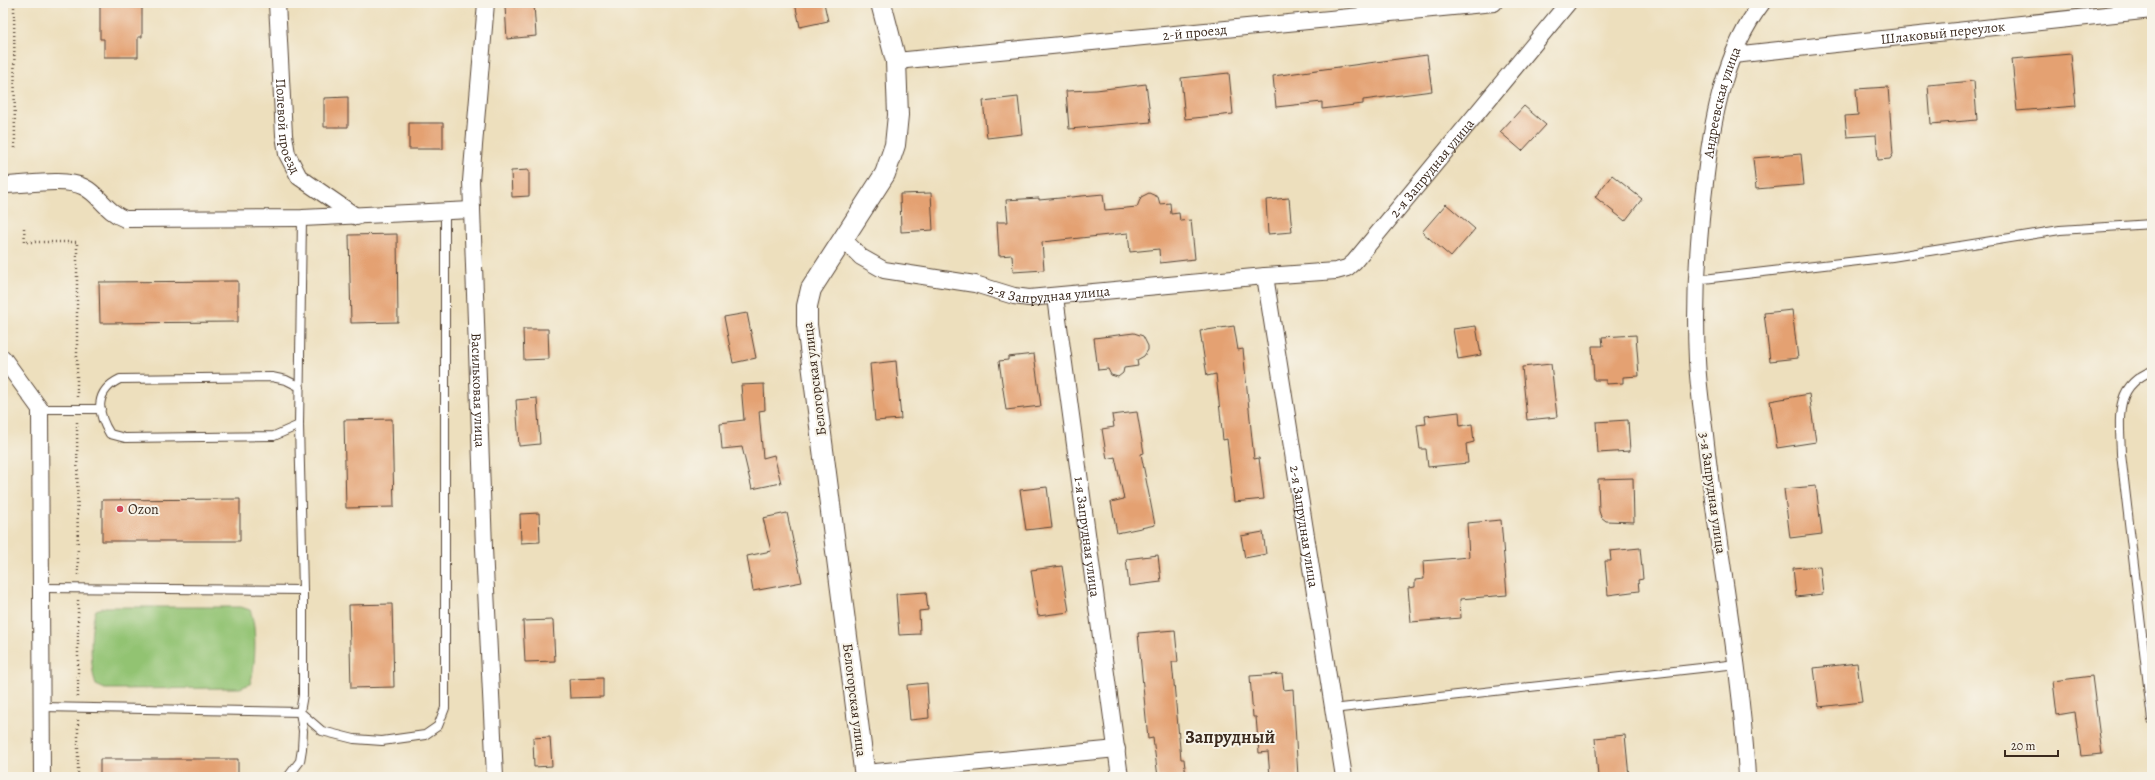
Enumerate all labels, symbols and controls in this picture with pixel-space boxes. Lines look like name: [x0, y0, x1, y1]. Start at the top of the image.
street label: Шлаковый переулок: [1880, 17, 2006, 49]
street label: 2-й проезд: [1162, 20, 1228, 45]
street label: Андреевская улица: [1699, 43, 1746, 160]
street label: Полевой проезд: [271, 78, 305, 177]
street label: 2-я Запрудная улица: [1386, 114, 1479, 222]
street label: 2-я Запрудная улица: [985, 279, 1111, 308]
street label: Белогорская улица: [798, 321, 831, 437]
street label: Васильковая улица: [466, 333, 489, 448]
street label: 3-я Запрудная улица: [1695, 431, 1731, 556]
street label: 2-я Запрудная улица: [1285, 464, 1323, 589]
street label: 1-я Запрудная улица: [1069, 475, 1105, 599]
place label: Ozon: [128, 500, 159, 519]
marker: Ozon: [115, 504, 125, 514]
street label: Белогорская улица: [838, 642, 871, 758]
district label: Запрудный: [1185, 725, 1275, 749]
scale bar: [2005, 732, 2058, 758]
text: 20 m: [2011, 738, 2035, 754]

